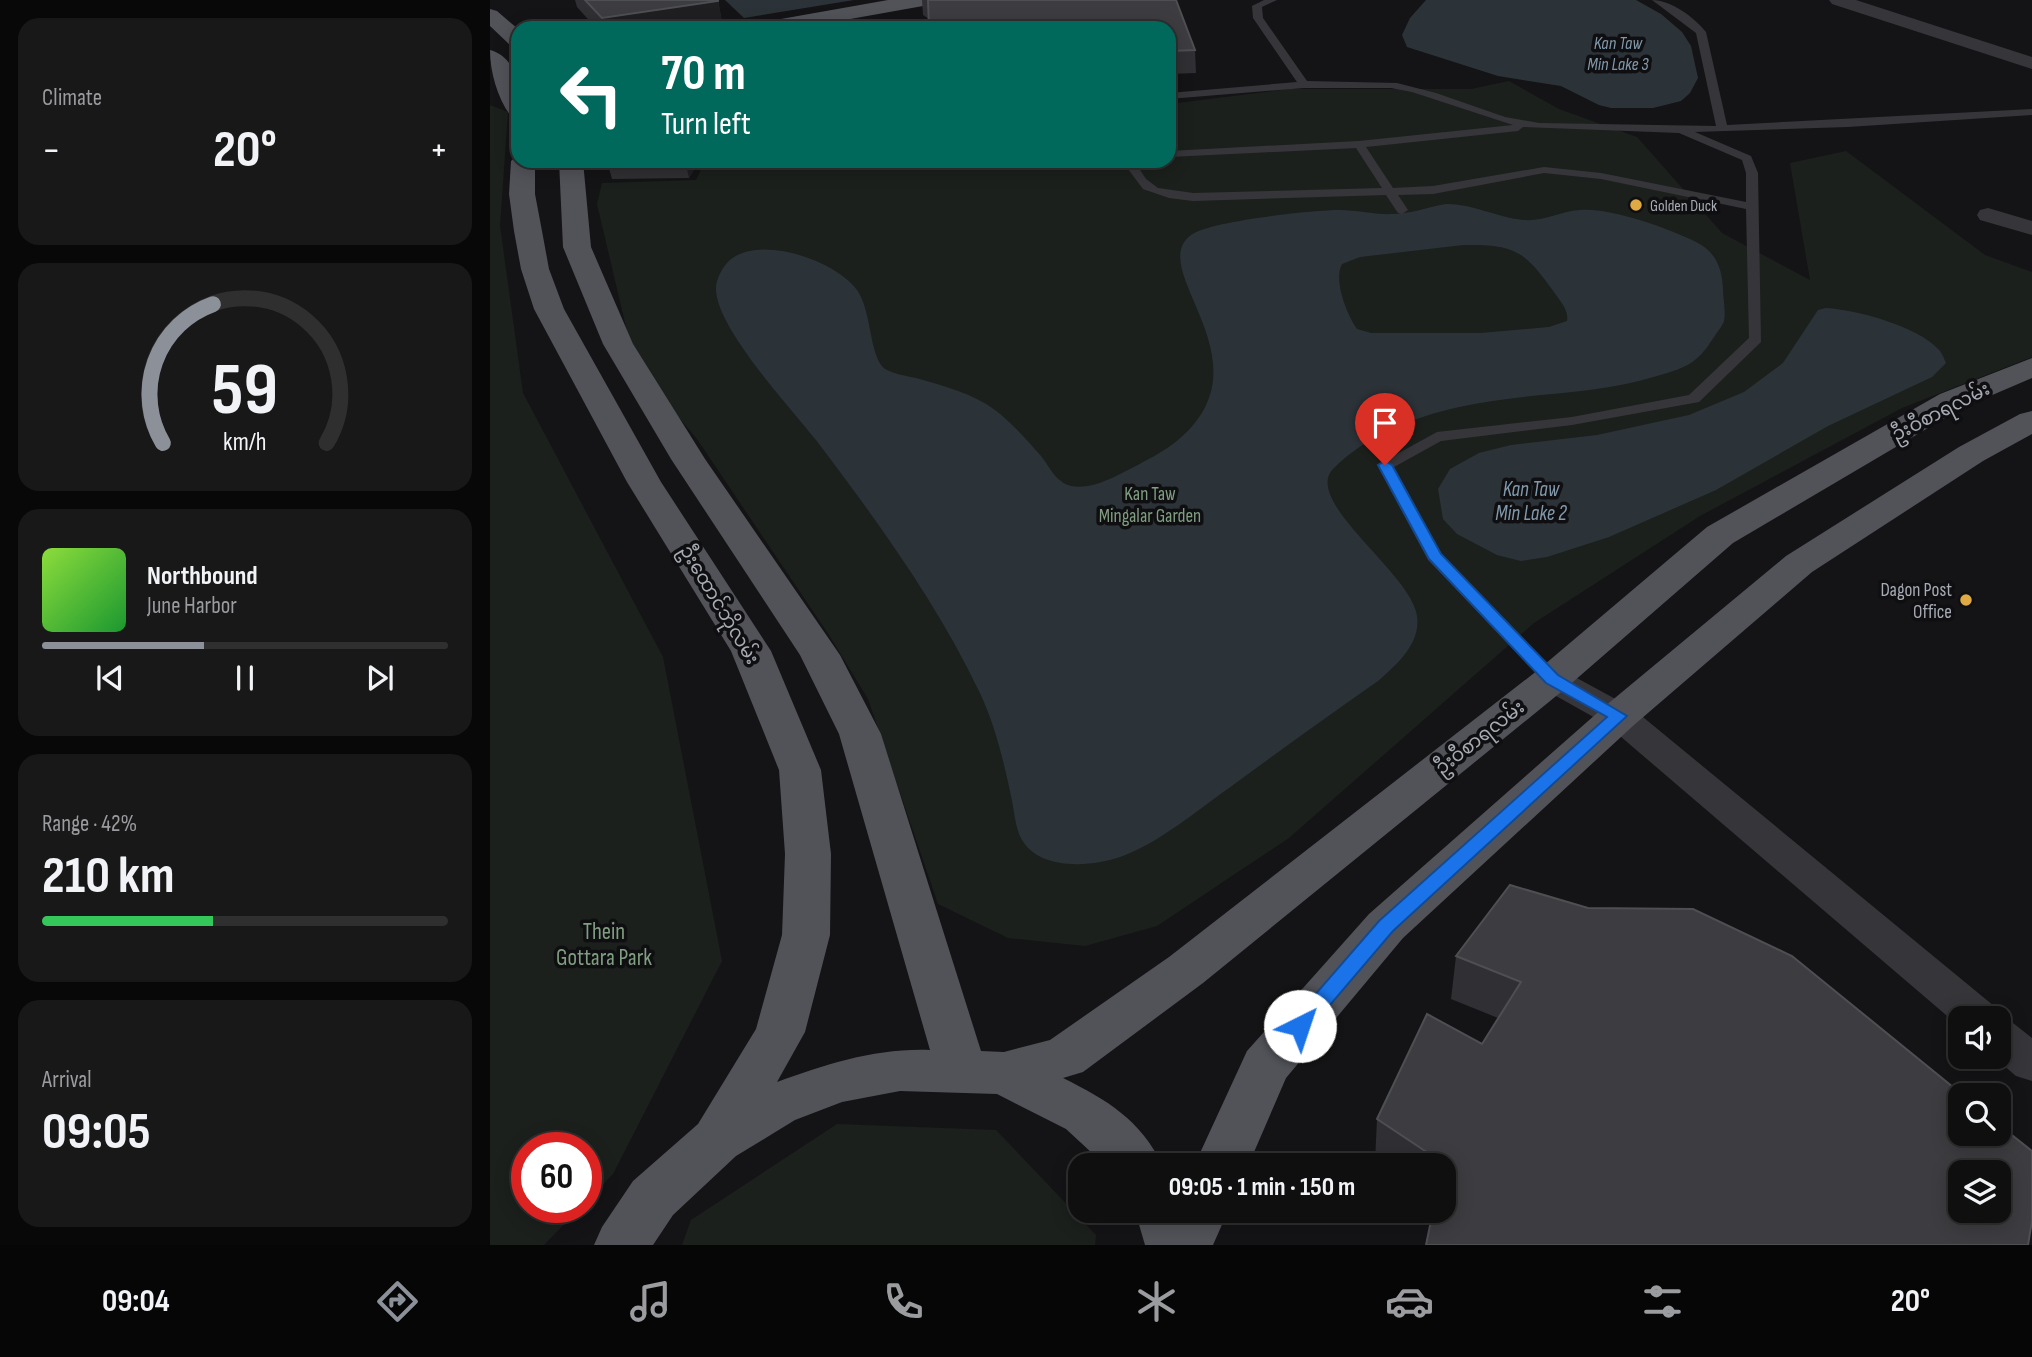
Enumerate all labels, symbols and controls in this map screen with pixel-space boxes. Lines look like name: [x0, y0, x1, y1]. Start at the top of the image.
water label: Kan Taw Min Lake 3: [1587, 33, 1649, 75]
text: 70 m: [661, 45, 746, 104]
icon: left: [546, 49, 637, 140]
text: Climate: [42, 84, 102, 112]
text: Turn left: [661, 105, 751, 144]
text: 20°: [213, 119, 277, 182]
text: −: [42, 128, 61, 173]
text: +: [429, 128, 448, 173]
marker: Golden Duck: [1628, 197, 1644, 213]
place label: Golden Duck: [1650, 197, 1717, 216]
text: 59: [212, 348, 278, 436]
street label: ဦးဝီစာရလမ်း: [1886, 374, 1995, 450]
pin: [1355, 393, 1415, 465]
icon: arrive: [1366, 404, 1404, 442]
text: km/h: [223, 427, 267, 458]
water label: Kan Taw Min Lake 2: [1495, 477, 1567, 526]
park label: Kan Taw Mingalar Garden: [1099, 483, 1201, 528]
street label: ဦးထောင်ဘိုလမ်း: [671, 539, 767, 671]
text: Northbound: [147, 561, 258, 592]
place label: Dagon Post Office: [1880, 579, 1952, 624]
text: June Harbor: [147, 592, 237, 620]
marker: Dagon Post Office: [1958, 592, 1974, 608]
icon: previous: [91, 659, 129, 697]
icon: pause: [226, 659, 264, 697]
icon: next: [361, 659, 399, 697]
street label: ဦးဝီစာရလမ်း: [1428, 693, 1531, 783]
text: Range · 42%: [42, 810, 137, 838]
text: 210 km: [42, 845, 175, 908]
park label: Thein Gottara Park: [556, 918, 652, 972]
position arrow: [1263, 989, 1337, 1063]
map controls: [1948, 1006, 2011, 1223]
button: sound: [1948, 1006, 2011, 1069]
text: Arrival: [42, 1066, 91, 1094]
button: search: [1948, 1083, 2011, 1146]
text: 09:05: [42, 1101, 151, 1164]
speed limit sign: 60: [511, 1132, 602, 1223]
button: layers: [1948, 1160, 2011, 1223]
text: 09:05 · 1 min · 150 m: [1169, 1172, 1355, 1203]
icon: directions: [373, 1277, 422, 1326]
icon: music: [626, 1277, 675, 1326]
icon: phone: [879, 1277, 928, 1326]
icon: climate: [1132, 1277, 1181, 1326]
icon: car: [1385, 1277, 1434, 1326]
icon: filters: [1638, 1277, 1687, 1326]
text: 09:04: [102, 1282, 170, 1321]
text: 20°: [1891, 1282, 1930, 1321]

